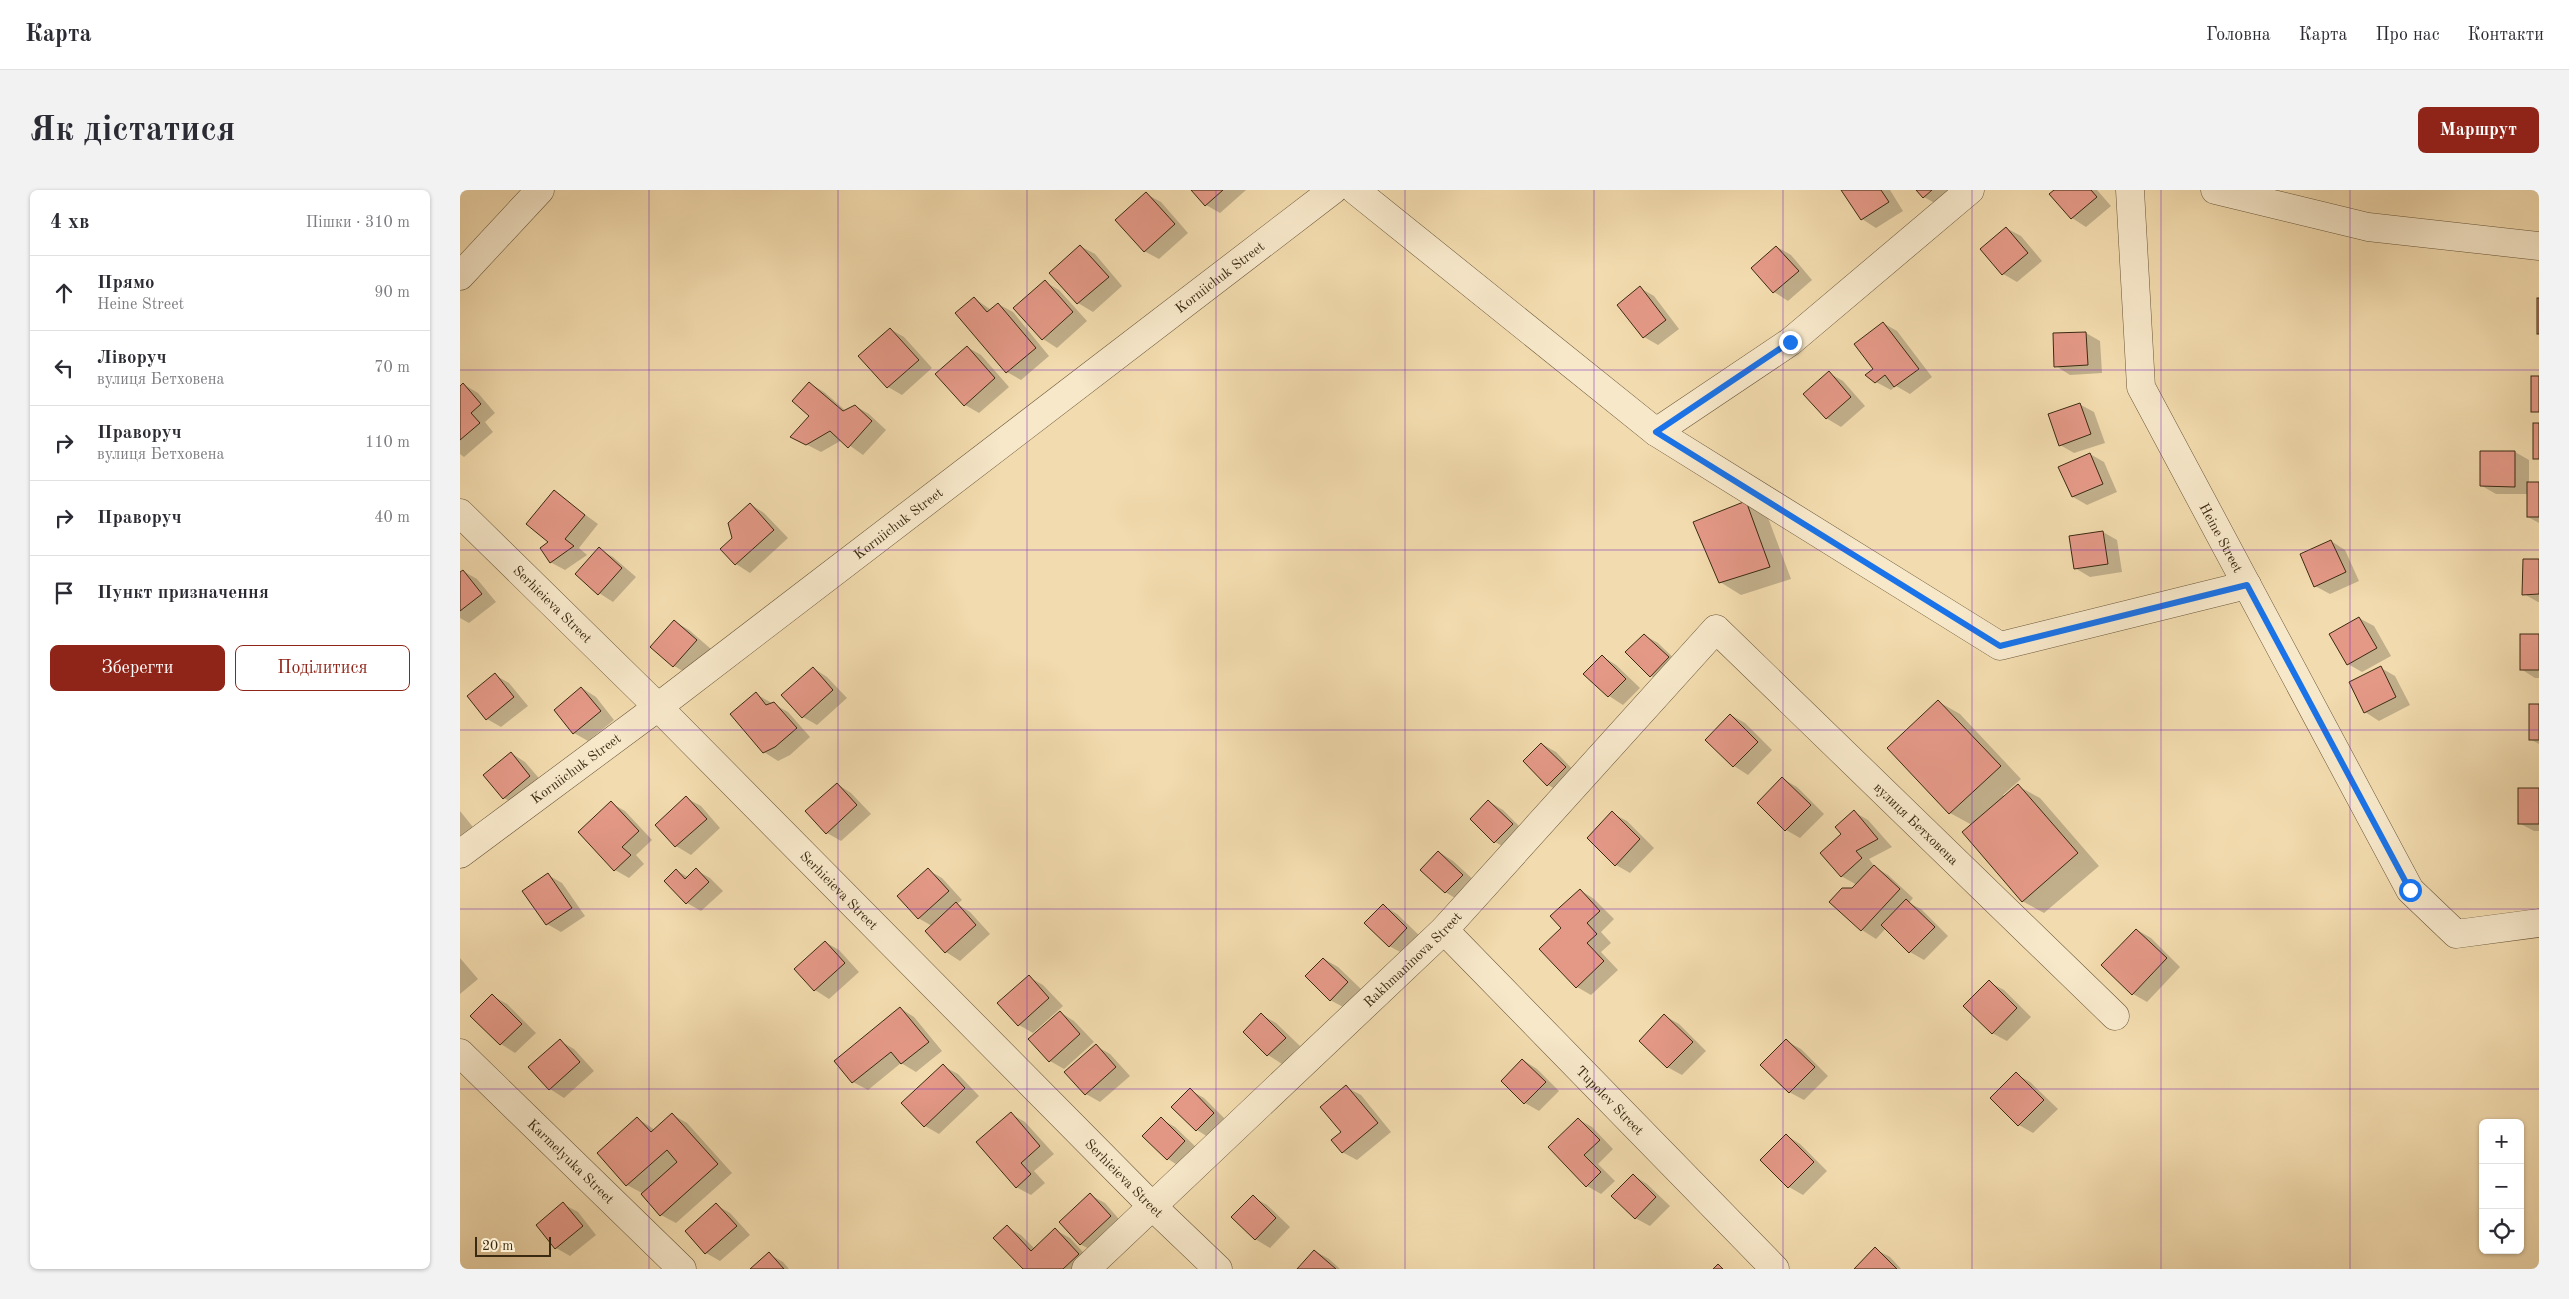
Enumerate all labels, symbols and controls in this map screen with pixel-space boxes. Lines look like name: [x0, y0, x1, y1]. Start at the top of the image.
text: Карта: [25, 23, 92, 47]
text: Головна: [2206, 26, 2271, 44]
text: Карта: [2299, 26, 2347, 44]
text: Про нас: [2375, 26, 2440, 44]
text: Контакти: [2468, 26, 2544, 44]
button: Маршрут: [2418, 107, 2539, 153]
text: Як дістатися: [30, 113, 235, 148]
text: 4 хв: [50, 212, 89, 233]
text: Пішки · 310 m: [306, 215, 410, 231]
street label: Korniichuk Street: [1173, 239, 1267, 316]
text: Прямо: [97, 274, 155, 293]
icon: ahead: [50, 279, 78, 307]
text: 90 m: [374, 285, 410, 301]
text: Heine Street: [97, 297, 184, 313]
route end: [1779, 331, 1802, 354]
text: Ліворуч: [97, 349, 167, 368]
icon: left: [50, 354, 78, 382]
text: 70 m: [374, 360, 410, 376]
text: вулиця Бетховена: [97, 372, 224, 388]
text: Праворуч: [97, 424, 182, 443]
icon: right: [50, 429, 78, 457]
text: 110 m: [365, 435, 410, 451]
text: вулиця Бетховена: [97, 447, 224, 463]
street label: Korniichuk Street: [852, 485, 946, 562]
street label: Heine Street: [2196, 501, 2245, 575]
icon: right: [50, 504, 78, 532]
text: Праворуч: [97, 509, 182, 528]
text: 40 m: [374, 510, 410, 526]
street label: Serhieieva Street: [510, 563, 594, 646]
icon: arrive: [50, 579, 78, 607]
text: Пункт призначення: [97, 584, 269, 603]
button: Зберегти: [50, 645, 225, 691]
button: Поділитися: [235, 645, 410, 691]
street label: Korniichuk Street: [529, 731, 624, 807]
street label: вулиця Бетховена: [1871, 780, 1961, 868]
street label: Serhieieva Street: [797, 849, 880, 933]
route start: [2399, 879, 2422, 902]
street label: Rakhmaninova Street: [1361, 910, 1465, 1010]
street label: Tupolev Street: [1573, 1064, 1646, 1138]
street label: Karmelyuka Street: [524, 1117, 616, 1207]
map controls: [2479, 1119, 2524, 1254]
button: +: [2479, 1119, 2524, 1164]
street label: Serhieieva Street: [1082, 1137, 1165, 1221]
button: −: [2479, 1164, 2524, 1209]
button: locate: [2479, 1209, 2524, 1254]
scale bar: [475, 1234, 551, 1257]
text: 20 m: [482, 1239, 513, 1253]

